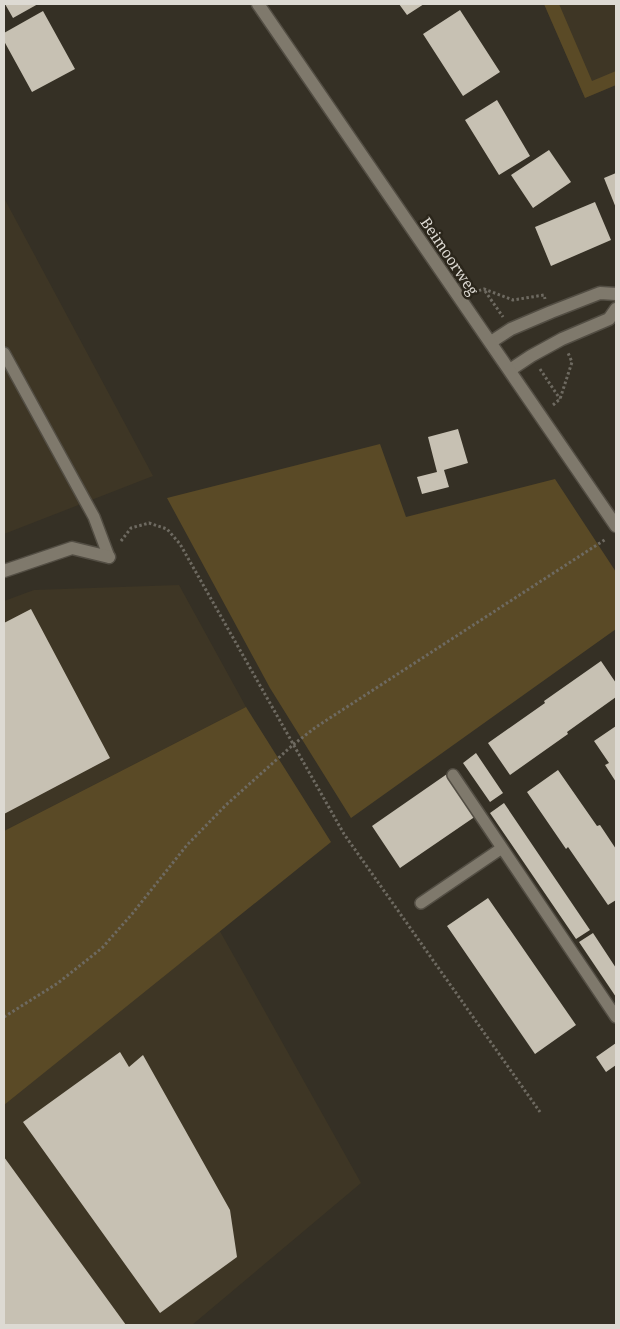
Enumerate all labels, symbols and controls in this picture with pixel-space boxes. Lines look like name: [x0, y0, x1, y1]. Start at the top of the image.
street label: Beimoorweg: [416, 213, 484, 299]

